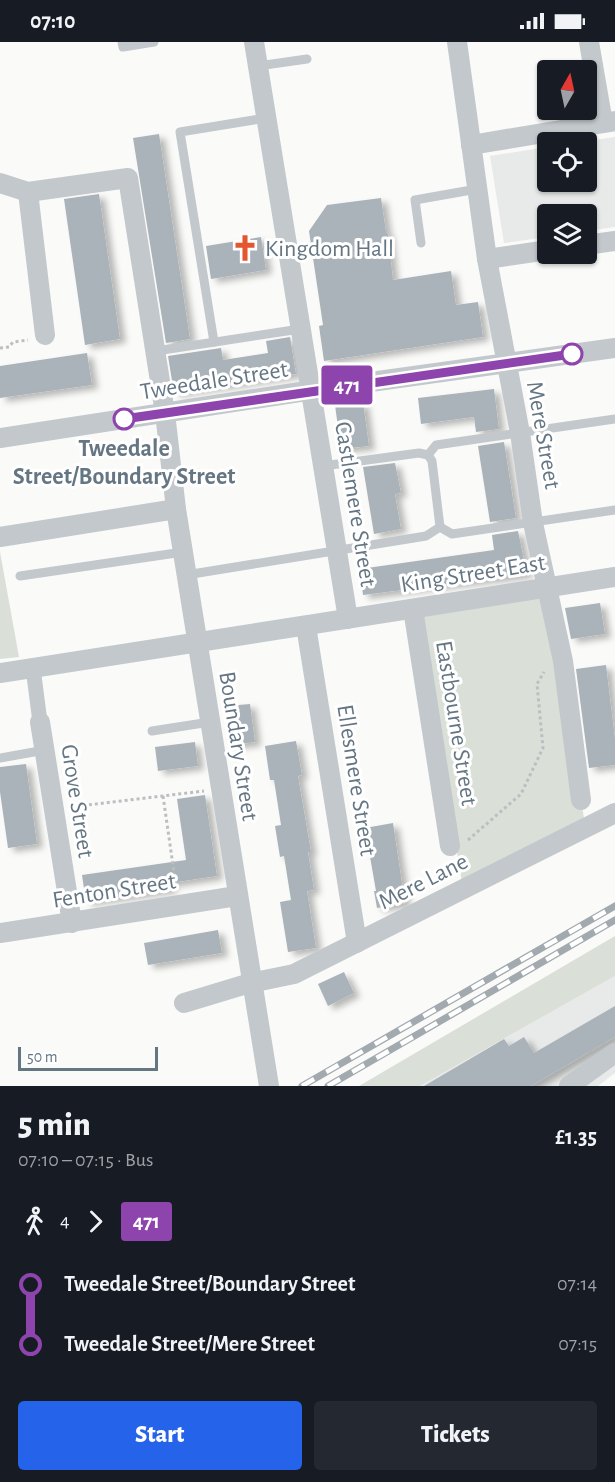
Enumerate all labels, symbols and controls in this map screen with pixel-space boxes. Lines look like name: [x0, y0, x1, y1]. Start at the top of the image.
text: 07:10: [30, 10, 75, 32]
north arrow: [537, 60, 597, 120]
map controls: [537, 60, 597, 264]
button: locate: [537, 132, 597, 192]
button: layers: [537, 204, 597, 264]
church icon: Kingdom Hall: [230, 233, 260, 263]
place label: Kingdom Hall: [265, 237, 394, 261]
unlabelled marker: [561, 343, 583, 365]
street label: Tweedale Street: [139, 357, 290, 405]
line badge: 471: [312, 366, 382, 404]
text: 471: [333, 375, 361, 396]
street label: Mere Street: [522, 380, 564, 491]
marker: Tweedale Street/Boundary Street: [113, 408, 135, 430]
street label: Castlemere Street: [330, 420, 380, 589]
place label: Tweedale Street/Boundary Street: [13, 437, 235, 489]
street label: King Street East: [399, 551, 548, 597]
street label: Eastbourne Street: [431, 639, 481, 808]
street label: Boundary Street: [214, 670, 262, 823]
street label: Ellesmere Street: [332, 703, 380, 858]
street label: Grove Street: [56, 743, 98, 860]
street label: Mere Lane: [375, 849, 472, 915]
street label: Fenton Street: [51, 869, 178, 913]
scale bar: [18, 1044, 158, 1072]
text: 50 m: [27, 1049, 58, 1065]
text: 5 min: [18, 1109, 91, 1142]
text: £1.35: [555, 1126, 597, 1148]
text: 07:10 – 07:15 · Bus: [18, 1150, 153, 1170]
icon: walk: [18, 1205, 51, 1238]
icon: forward: [79, 1205, 112, 1238]
text: 4: [60, 1211, 70, 1231]
text: 471: [133, 1211, 160, 1232]
text: Tweedale Street/Boundary Street: [64, 1273, 355, 1295]
text: 07:14: [557, 1274, 597, 1294]
text: Tweedale Street/Mere Street: [64, 1333, 315, 1355]
text: 07:15: [558, 1334, 597, 1354]
button: Start: [18, 1401, 302, 1470]
button: Tickets: [314, 1401, 597, 1470]

